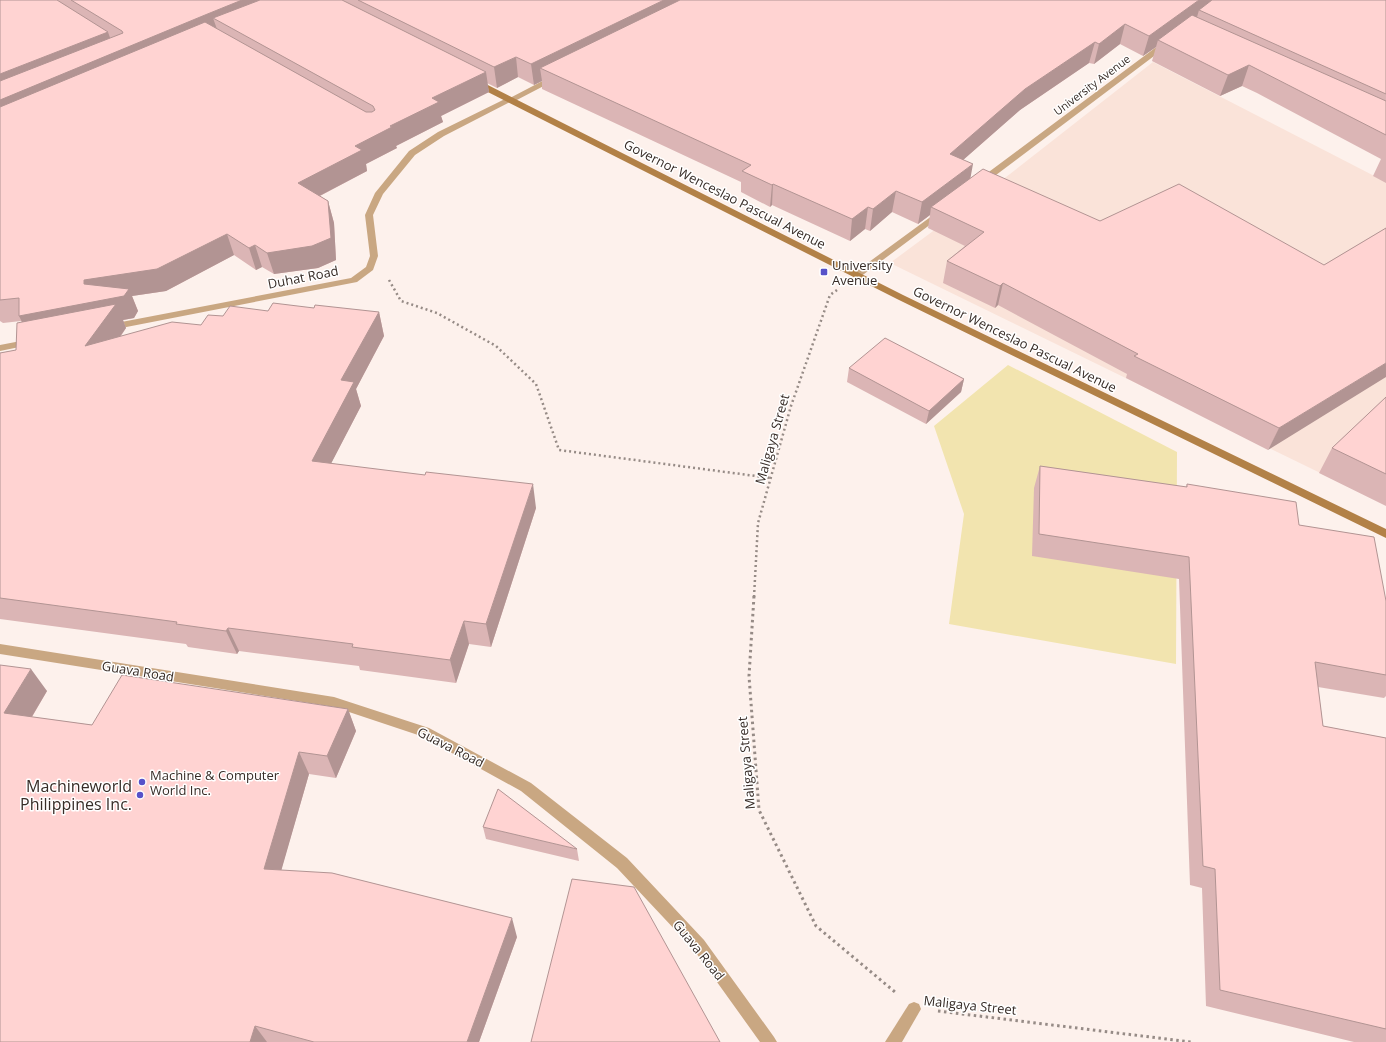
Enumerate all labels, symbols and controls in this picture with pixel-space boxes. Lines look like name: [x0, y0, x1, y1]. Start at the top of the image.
street label: University Avenue: [1050, 51, 1133, 118]
street label: Governor Wenceslao Pascual Avenue: [621, 135, 829, 253]
place label: University Avenue: [832, 256, 893, 289]
street label: Duhat Road: [266, 261, 340, 293]
marker: University Avenue: [819, 267, 829, 277]
street label: Governor Wenceslao Pascual Avenue: [910, 282, 1120, 396]
street label: Maligaya Street: [751, 391, 794, 486]
street label: Guava Road: [101, 656, 175, 686]
street label: Maligaya Street: [733, 715, 759, 810]
street label: Guava Road: [414, 722, 488, 772]
place label: Machine & Computer World Inc.: [150, 766, 280, 799]
place label: Machineworld Philippines Inc.: [20, 775, 132, 815]
marker: Machine & Computer World Inc.: [137, 777, 147, 787]
marker: Machineworld Philippines Inc.: [135, 790, 145, 800]
street label: Guava Road: [669, 916, 729, 984]
street label: Maligaya Street: [923, 991, 1018, 1019]

